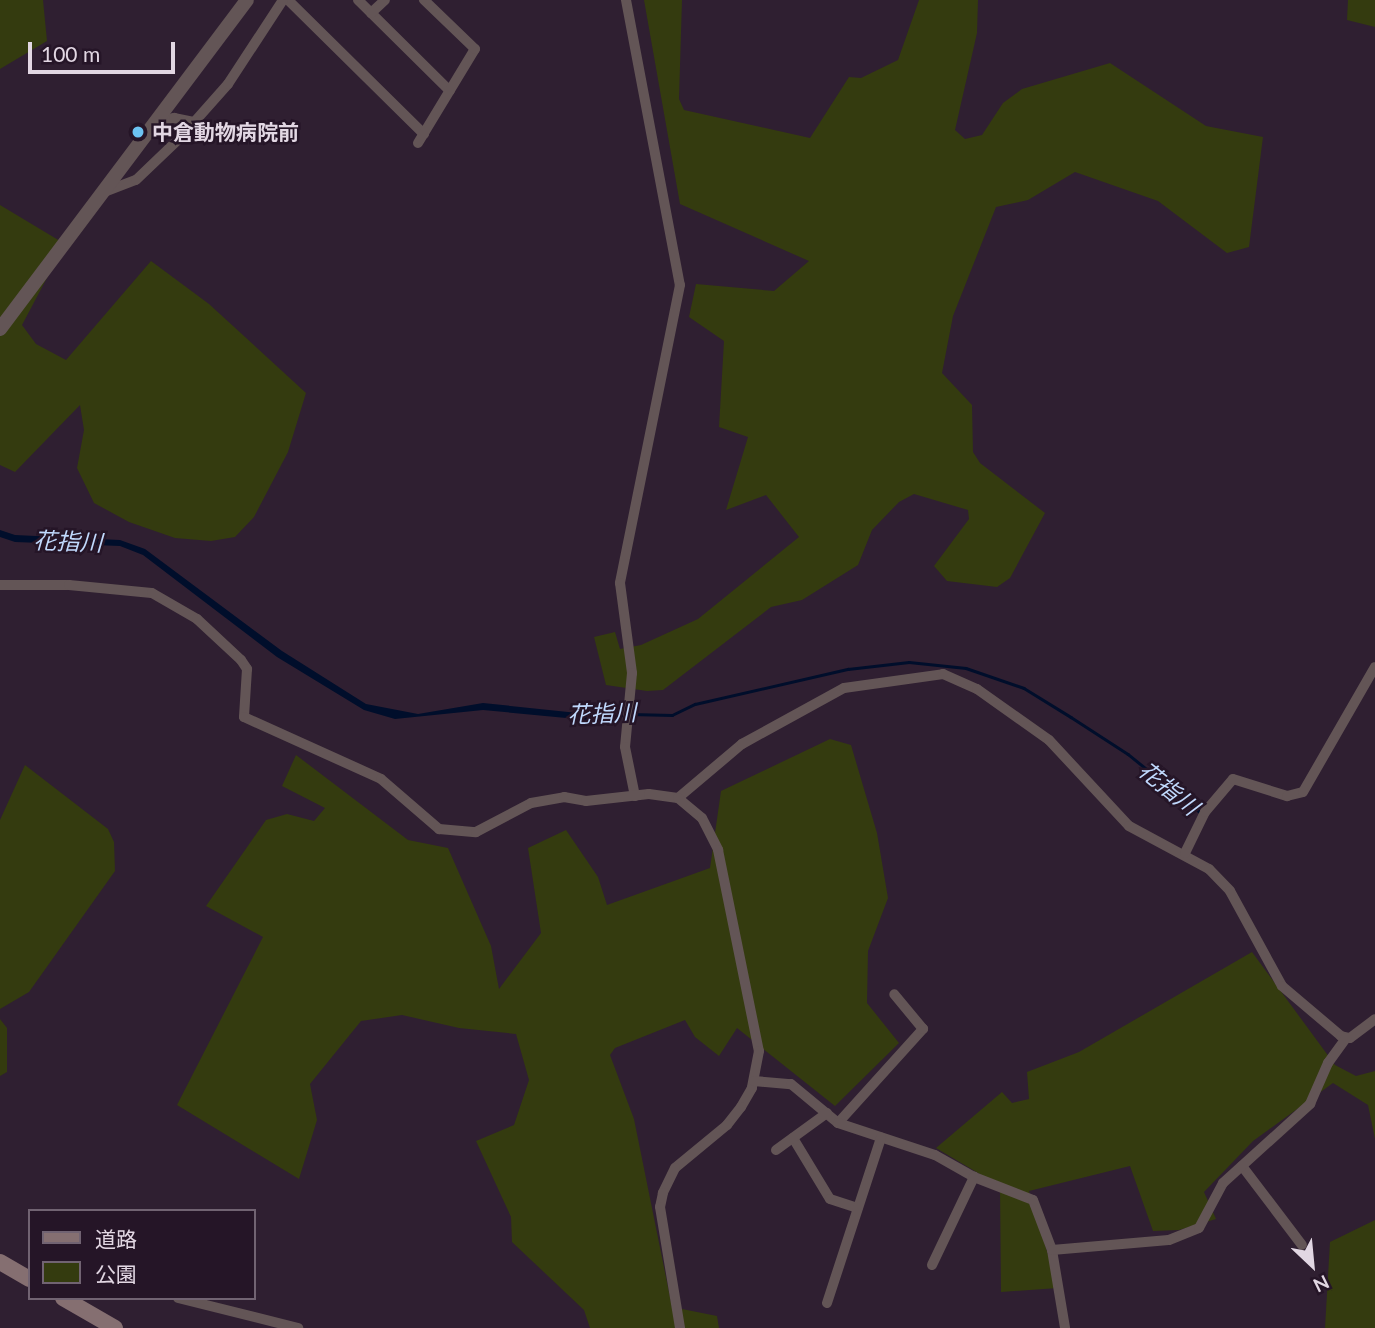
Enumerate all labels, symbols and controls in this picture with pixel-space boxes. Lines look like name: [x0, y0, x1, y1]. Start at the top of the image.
scale bar: [32, 28, 178, 72]
text: 100 m: [41, 41, 100, 66]
place label: 中倉動物病院前: [152, 119, 299, 145]
marker: 中倉動物病院前: [130, 124, 146, 140]
water label: 花指川: [33, 526, 103, 556]
water label: 花指川: [567, 698, 637, 728]
water label: 花指川: [1134, 756, 1204, 820]
legend: [28, 1209, 256, 1300]
text: 道路: [95, 1226, 137, 1251]
north arrow: [1277, 1230, 1347, 1300]
text: 公園: [95, 1261, 137, 1286]
text: N: [1310, 1271, 1333, 1298]

